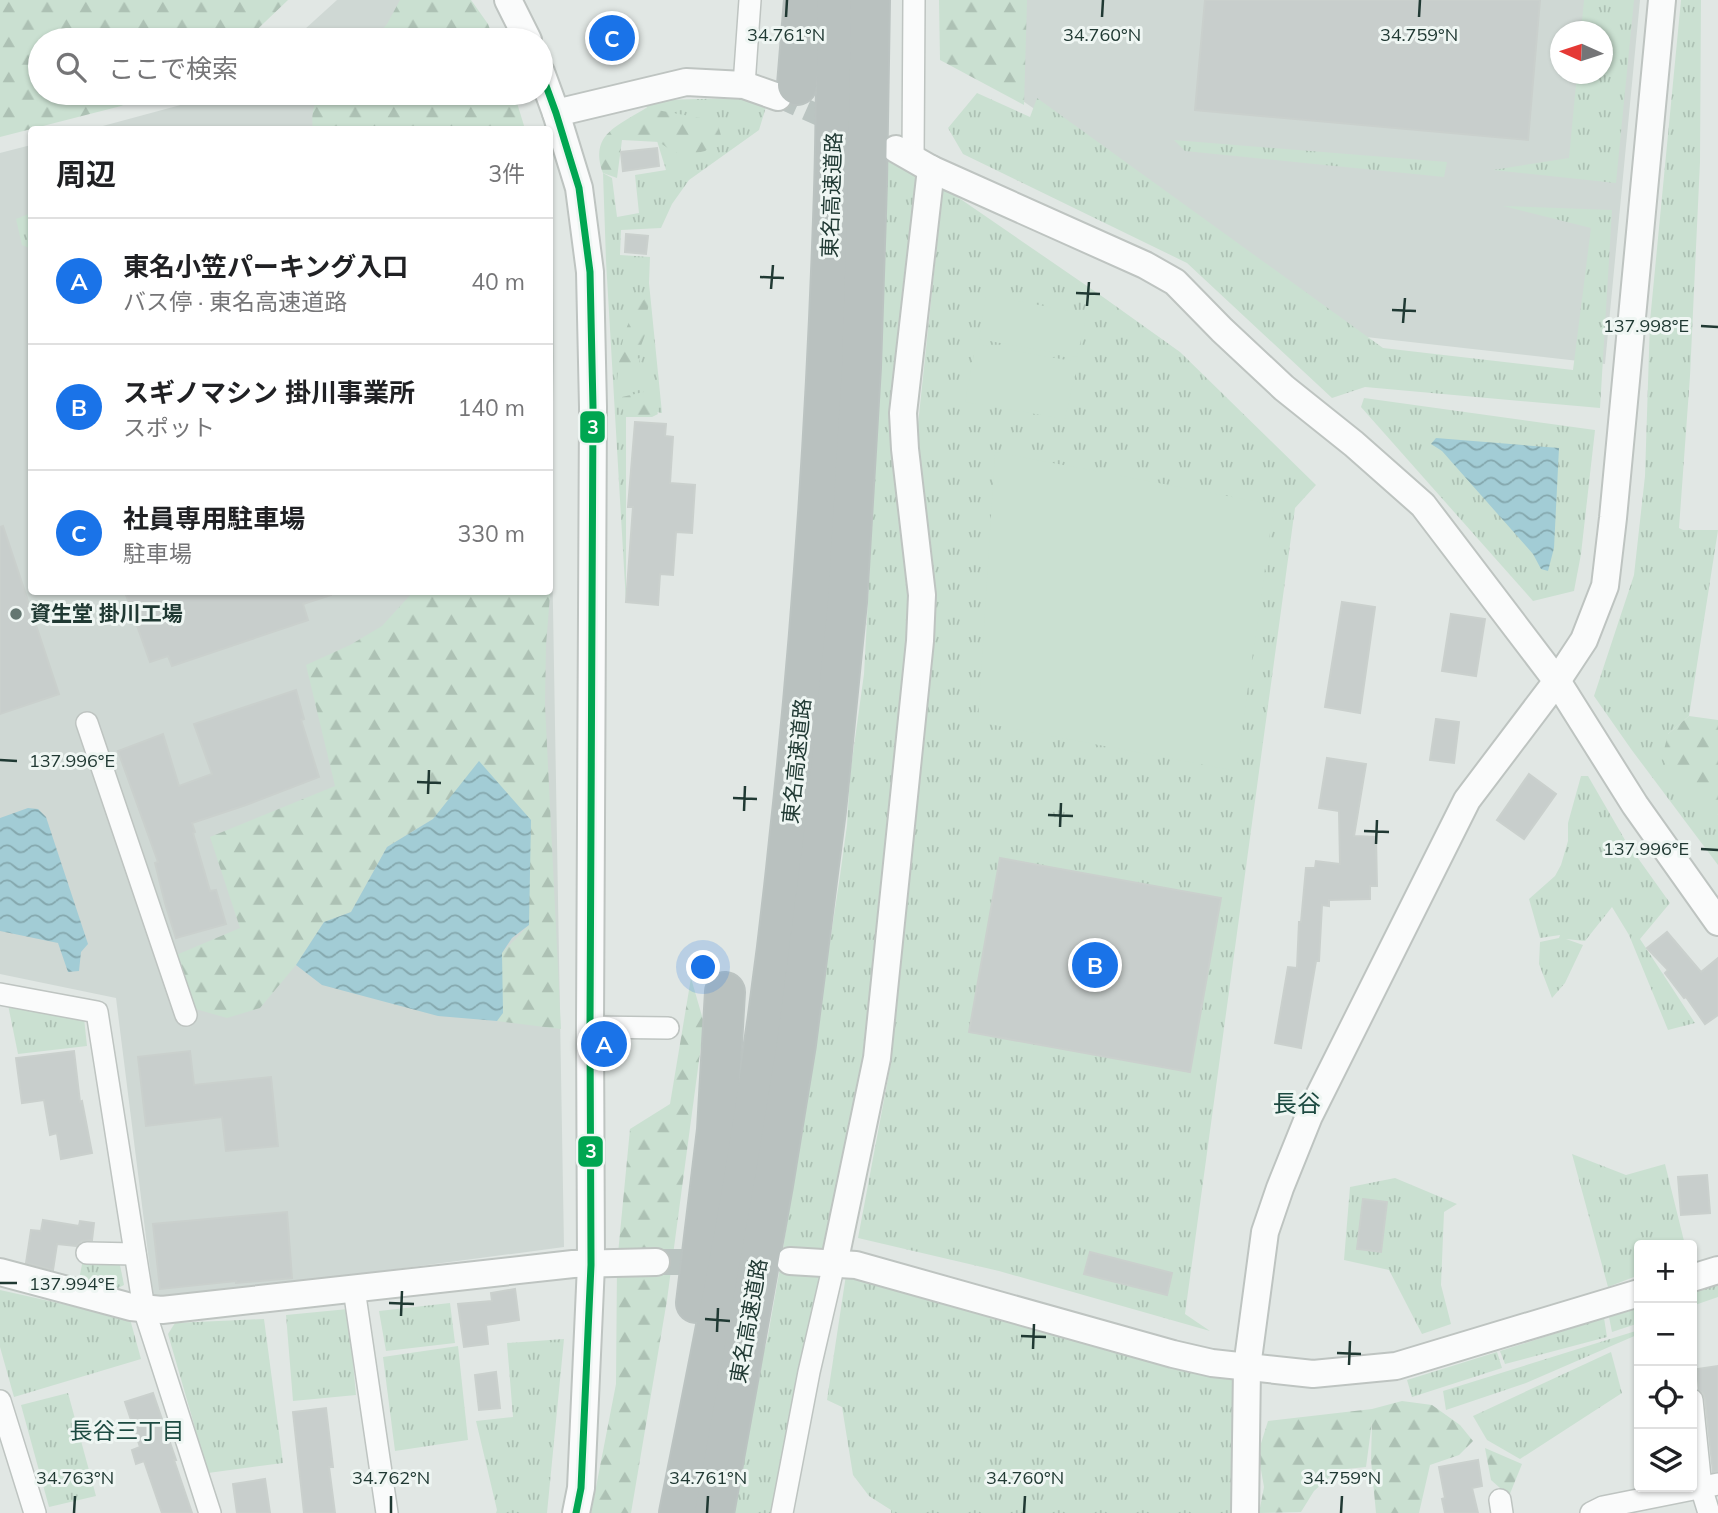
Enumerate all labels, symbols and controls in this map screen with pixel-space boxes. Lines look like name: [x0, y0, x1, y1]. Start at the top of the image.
pin: C: [589, 12, 635, 64]
north arrow: [1550, 21, 1613, 84]
text: 34.761°N: [747, 23, 825, 46]
text: 34.760°N: [1063, 23, 1141, 46]
text: 34.759°N: [1380, 23, 1458, 46]
search box: [28, 28, 553, 105]
icon: search: [52, 48, 90, 86]
text: ここで検索: [108, 52, 238, 85]
street label: 東名高速道路: [816, 132, 846, 258]
text: 周辺: [56, 155, 116, 193]
text: 3件: [488, 159, 525, 188]
text: 東名小笠パーキング入口: [123, 250, 408, 283]
text: A: [70, 267, 88, 296]
text: 40 m: [471, 267, 525, 296]
text: バス停 · 東名高速道路: [123, 287, 347, 316]
text: 137.998°E: [1603, 314, 1689, 337]
text: スギノマシン 掛川事業所: [123, 376, 415, 409]
text: B: [71, 393, 87, 422]
text: 140 m: [457, 393, 525, 422]
line badge: 3: [579, 410, 606, 444]
text: スポット: [123, 413, 215, 442]
text: 3: [587, 415, 599, 439]
text: 社員専用駐車場: [123, 502, 305, 535]
text: C: [71, 519, 87, 548]
text: 330 m: [457, 519, 525, 548]
text: 駐車場: [123, 539, 192, 568]
place label: 資生堂 掛川工場: [30, 600, 183, 626]
marker: 資生堂 掛川工場: [8, 606, 24, 622]
street label: 東名高速道路: [776, 697, 816, 825]
text: 137.996°E: [29, 749, 115, 772]
text: 137.996°E: [1603, 837, 1689, 860]
pin: B: [1072, 939, 1118, 991]
your location: [686, 950, 720, 984]
pin: A: [581, 1018, 627, 1070]
district label: 長谷: [1273, 1088, 1321, 1118]
line badge: 3: [577, 1135, 604, 1168]
text: 3: [585, 1139, 597, 1163]
map controls: [1634, 1240, 1697, 1492]
button: +: [1634, 1240, 1697, 1303]
street label: 東名高速道路: [724, 1257, 772, 1385]
text: 137.994°E: [29, 1272, 115, 1295]
button: −: [1634, 1303, 1697, 1366]
button: locate: [1634, 1366, 1697, 1429]
district label: 長谷三丁目: [70, 1416, 185, 1445]
button: layers: [1634, 1429, 1697, 1492]
text: 34.763°N: [36, 1466, 114, 1489]
text: 34.762°N: [352, 1466, 430, 1489]
text: 34.761°N: [669, 1466, 747, 1489]
text: 34.760°N: [986, 1466, 1064, 1489]
text: 34.759°N: [1303, 1466, 1381, 1489]

